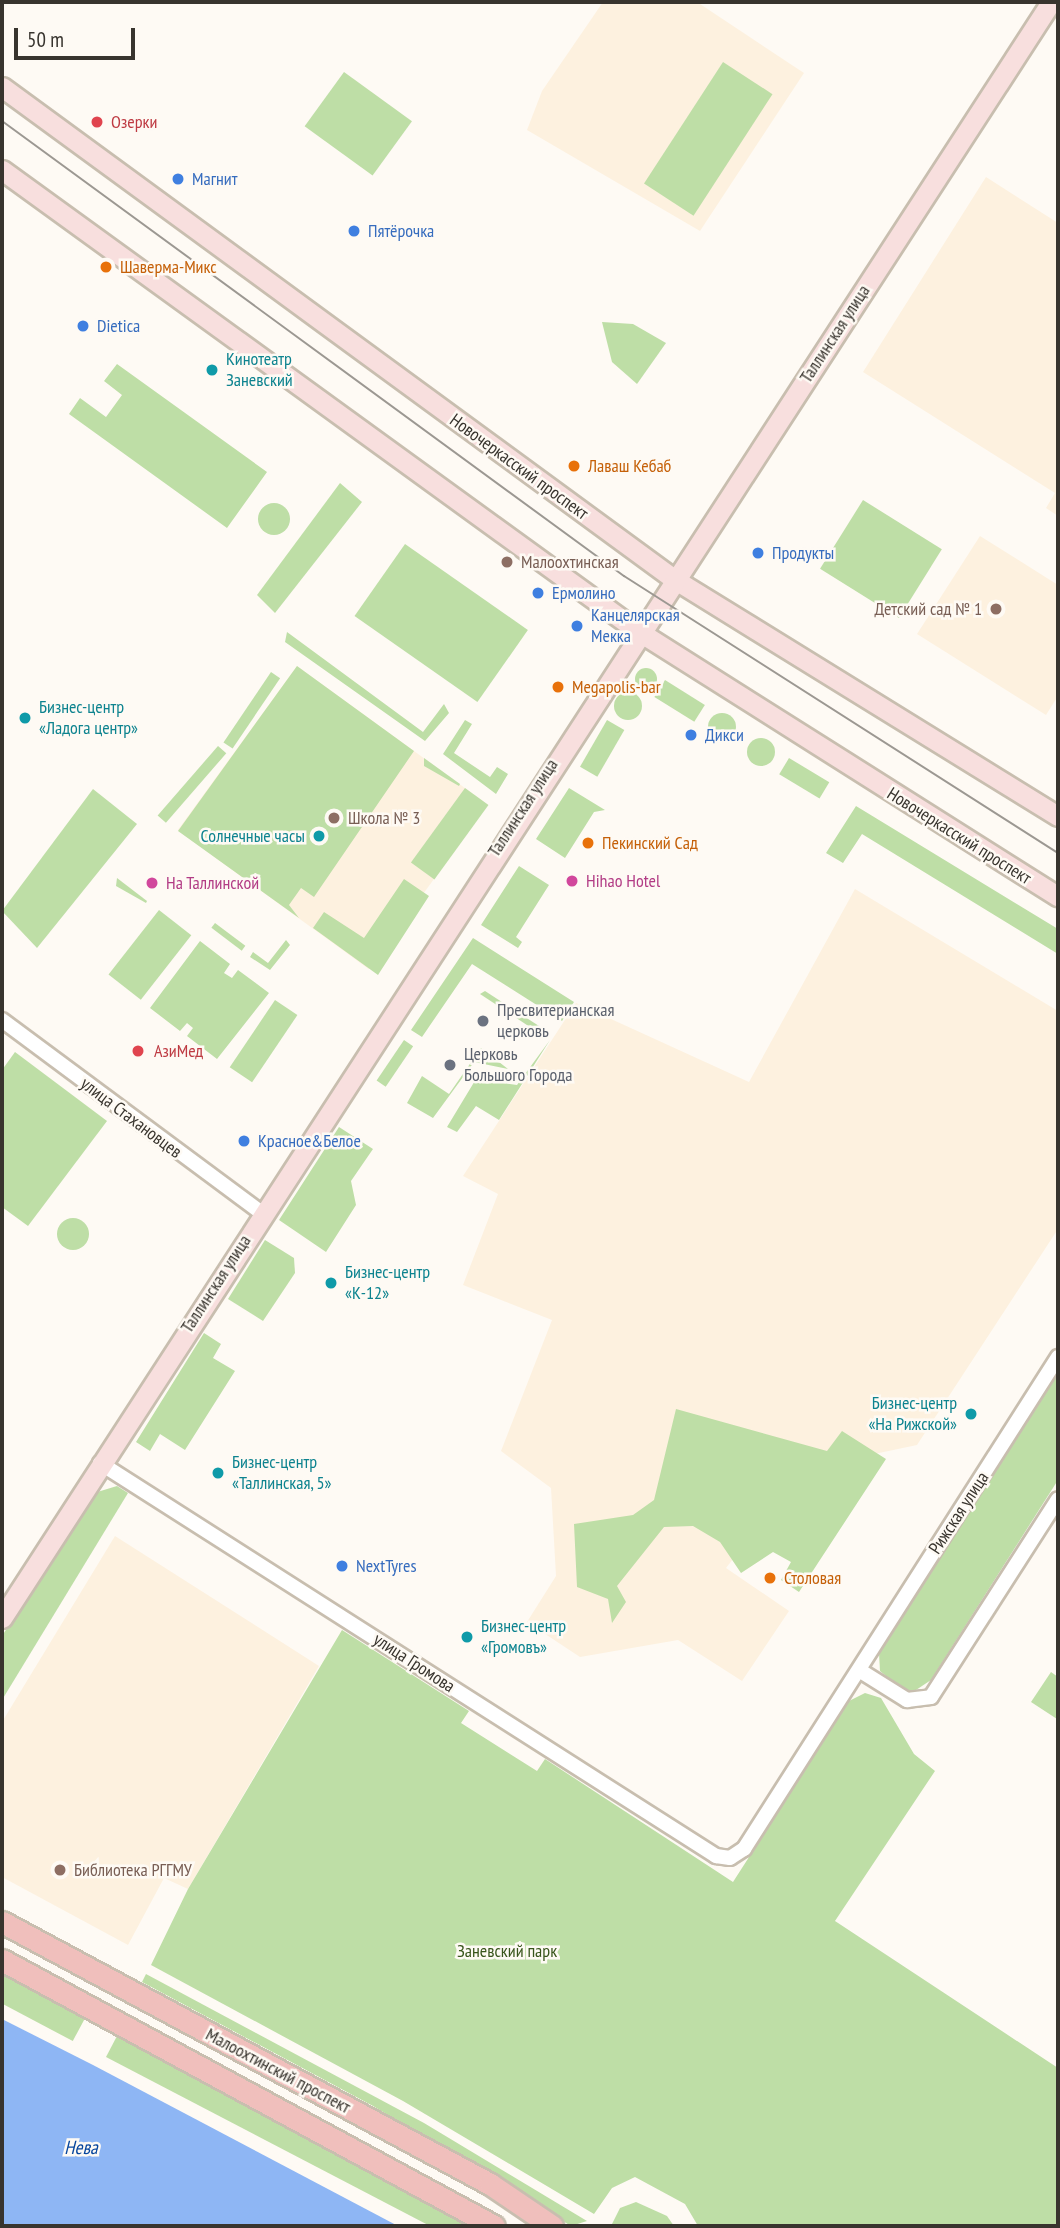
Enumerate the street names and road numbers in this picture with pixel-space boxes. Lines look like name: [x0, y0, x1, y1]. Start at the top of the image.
street label: Таллинская улица: [795, 281, 875, 387]
street label: Новочеркасский проспект: [446, 410, 592, 524]
street label: Таллинская улица: [483, 755, 563, 861]
street label: Новочеркасский проспект: [883, 783, 1035, 889]
street label: улица Стахановцев: [76, 1073, 186, 1163]
street label: Таллинская улица: [176, 1231, 256, 1337]
street label: Рижская улица: [925, 1468, 993, 1558]
street label: улица Громова: [369, 1629, 459, 1697]
street label: Малоохтинский проспект: [202, 2024, 354, 2118]

